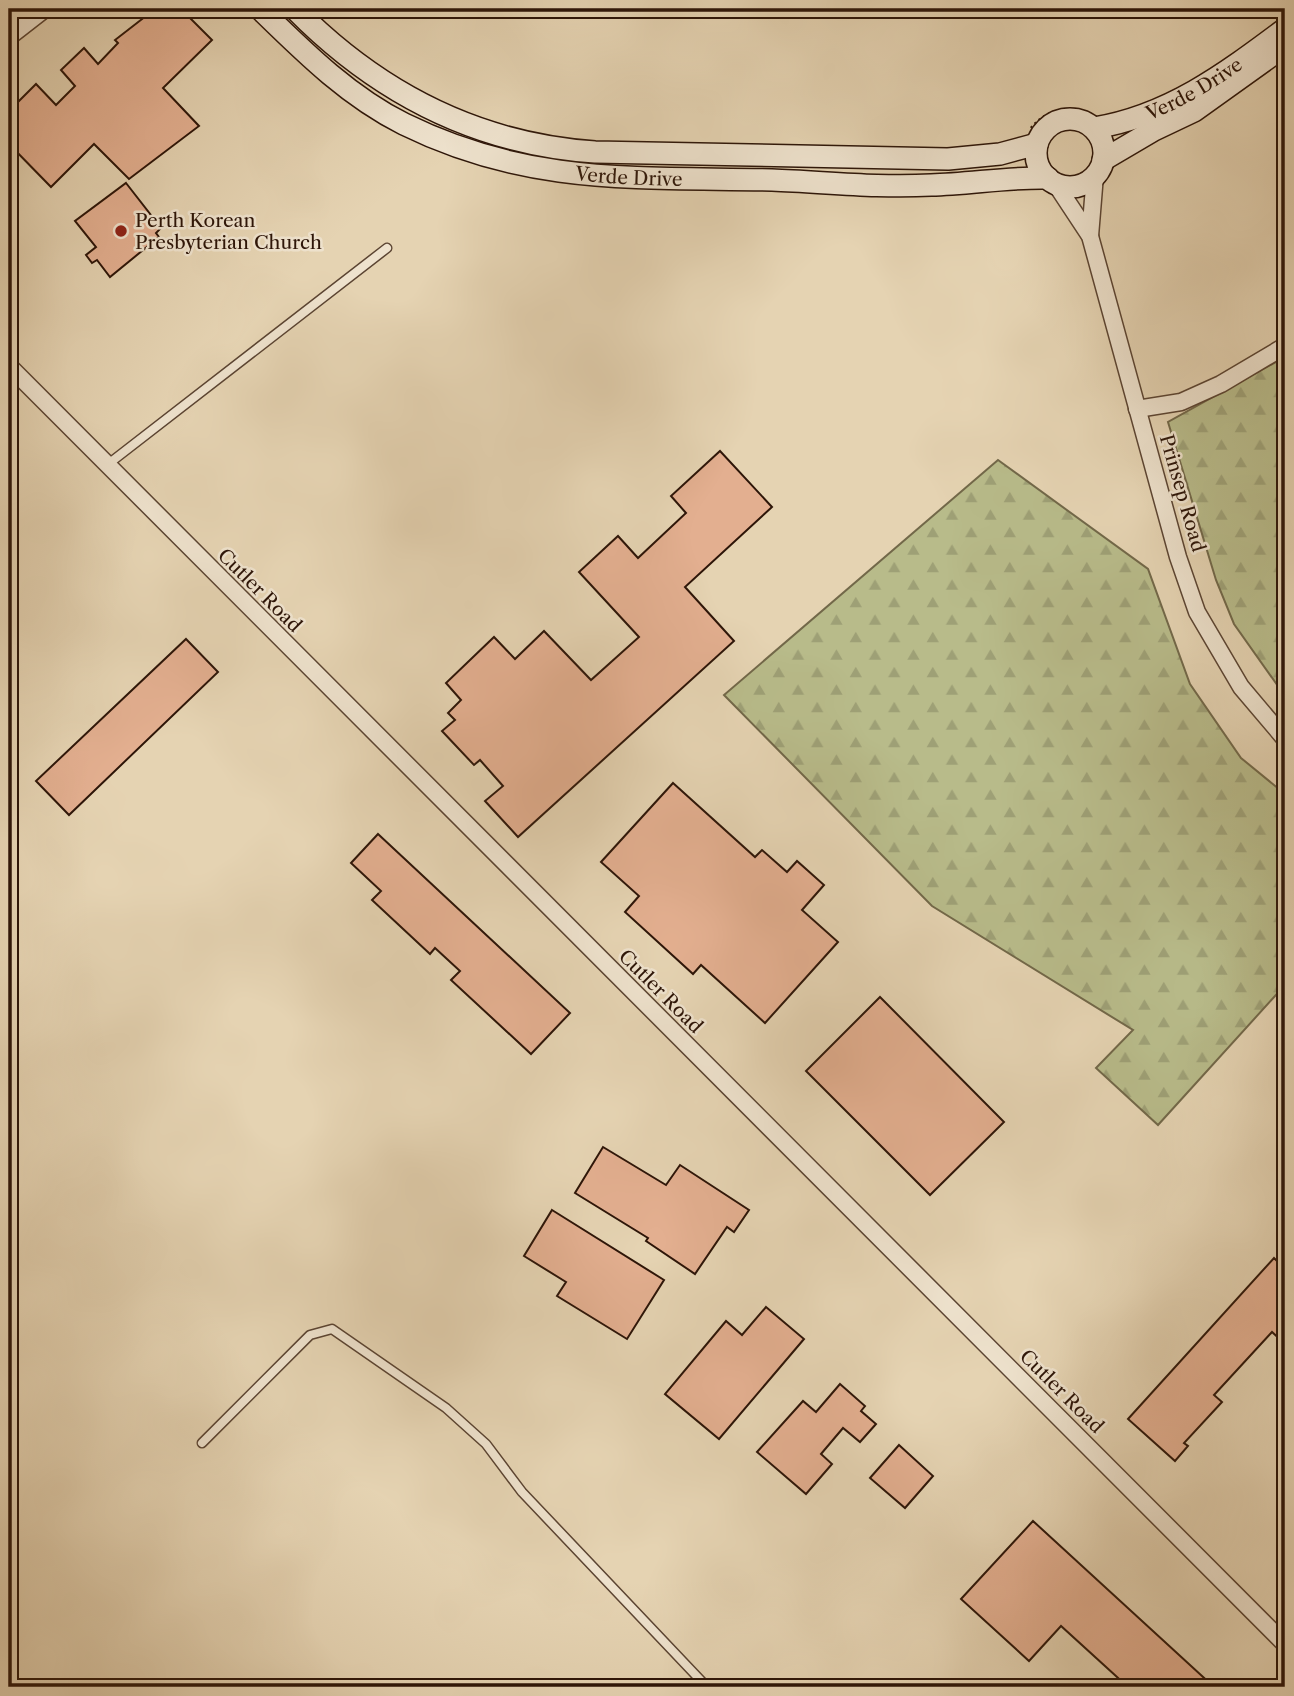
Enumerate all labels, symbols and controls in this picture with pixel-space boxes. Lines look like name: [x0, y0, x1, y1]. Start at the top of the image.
street label: Verde Drive: [1142, 53, 1247, 125]
street label: Verde Drive: [573, 162, 683, 191]
place label: Perth Korean Presbyterian Church: [135, 209, 322, 254]
marker: Perth Korean Presbyterian Church: [113, 223, 129, 239]
street label: Prinsep Road: [1155, 432, 1210, 555]
street label: Cutler Road: [213, 544, 307, 637]
street label: Cutler Road: [614, 945, 708, 1038]
street label: Cutler Road: [1015, 1345, 1109, 1438]

